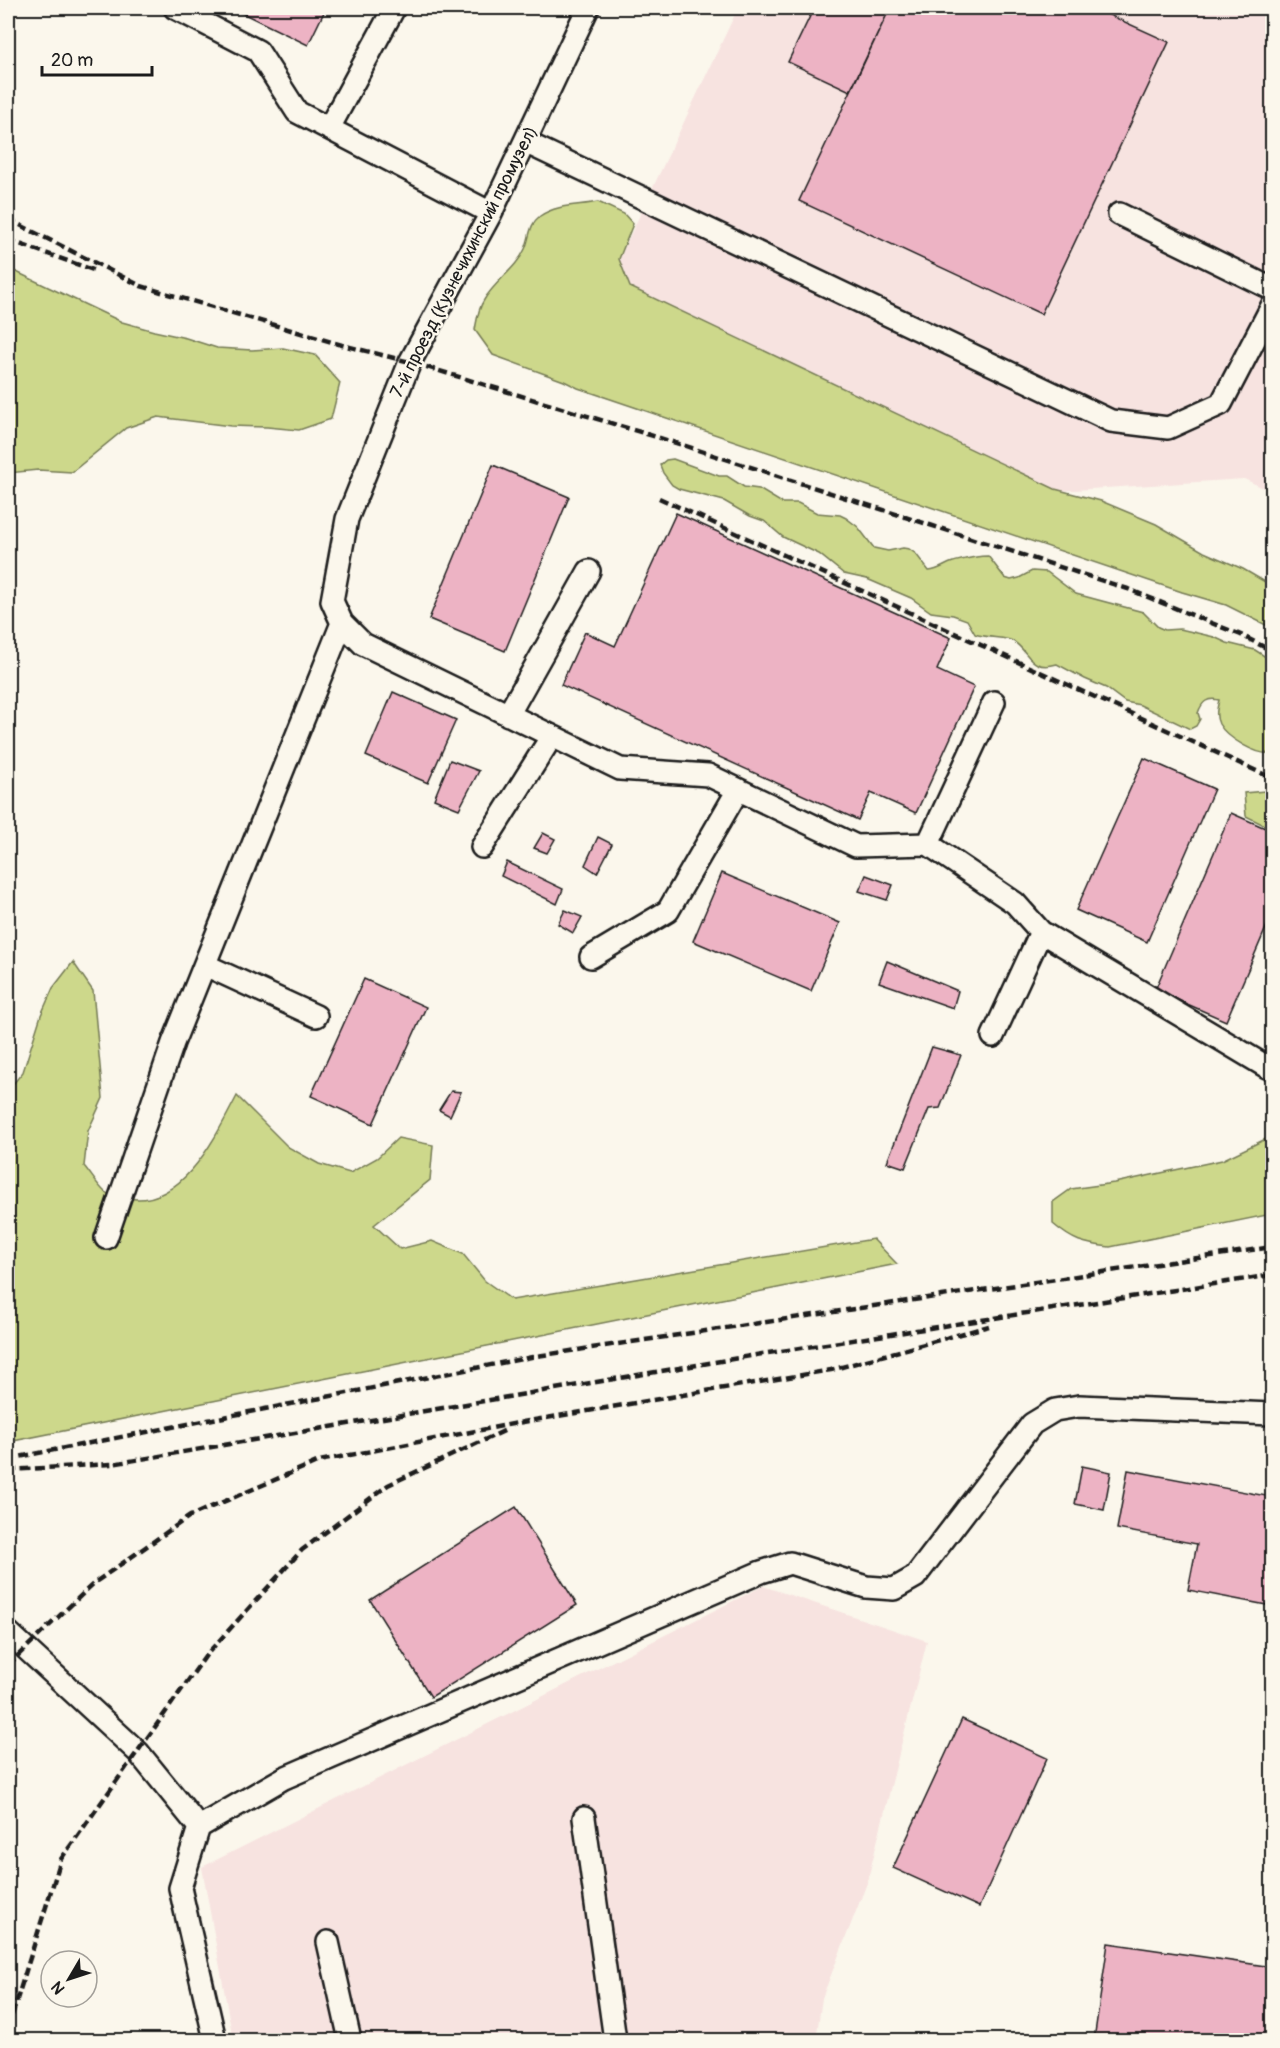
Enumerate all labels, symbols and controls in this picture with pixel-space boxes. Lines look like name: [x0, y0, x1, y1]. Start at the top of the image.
scale bar: [42, 39, 152, 77]
text: 20 m: [51, 49, 93, 72]
street label: 7-й проезд (Кузнечихинский промузел): [385, 122, 543, 402]
north arrow: [39, 1949, 99, 2009]
text: N: [47, 1977, 69, 1998]

